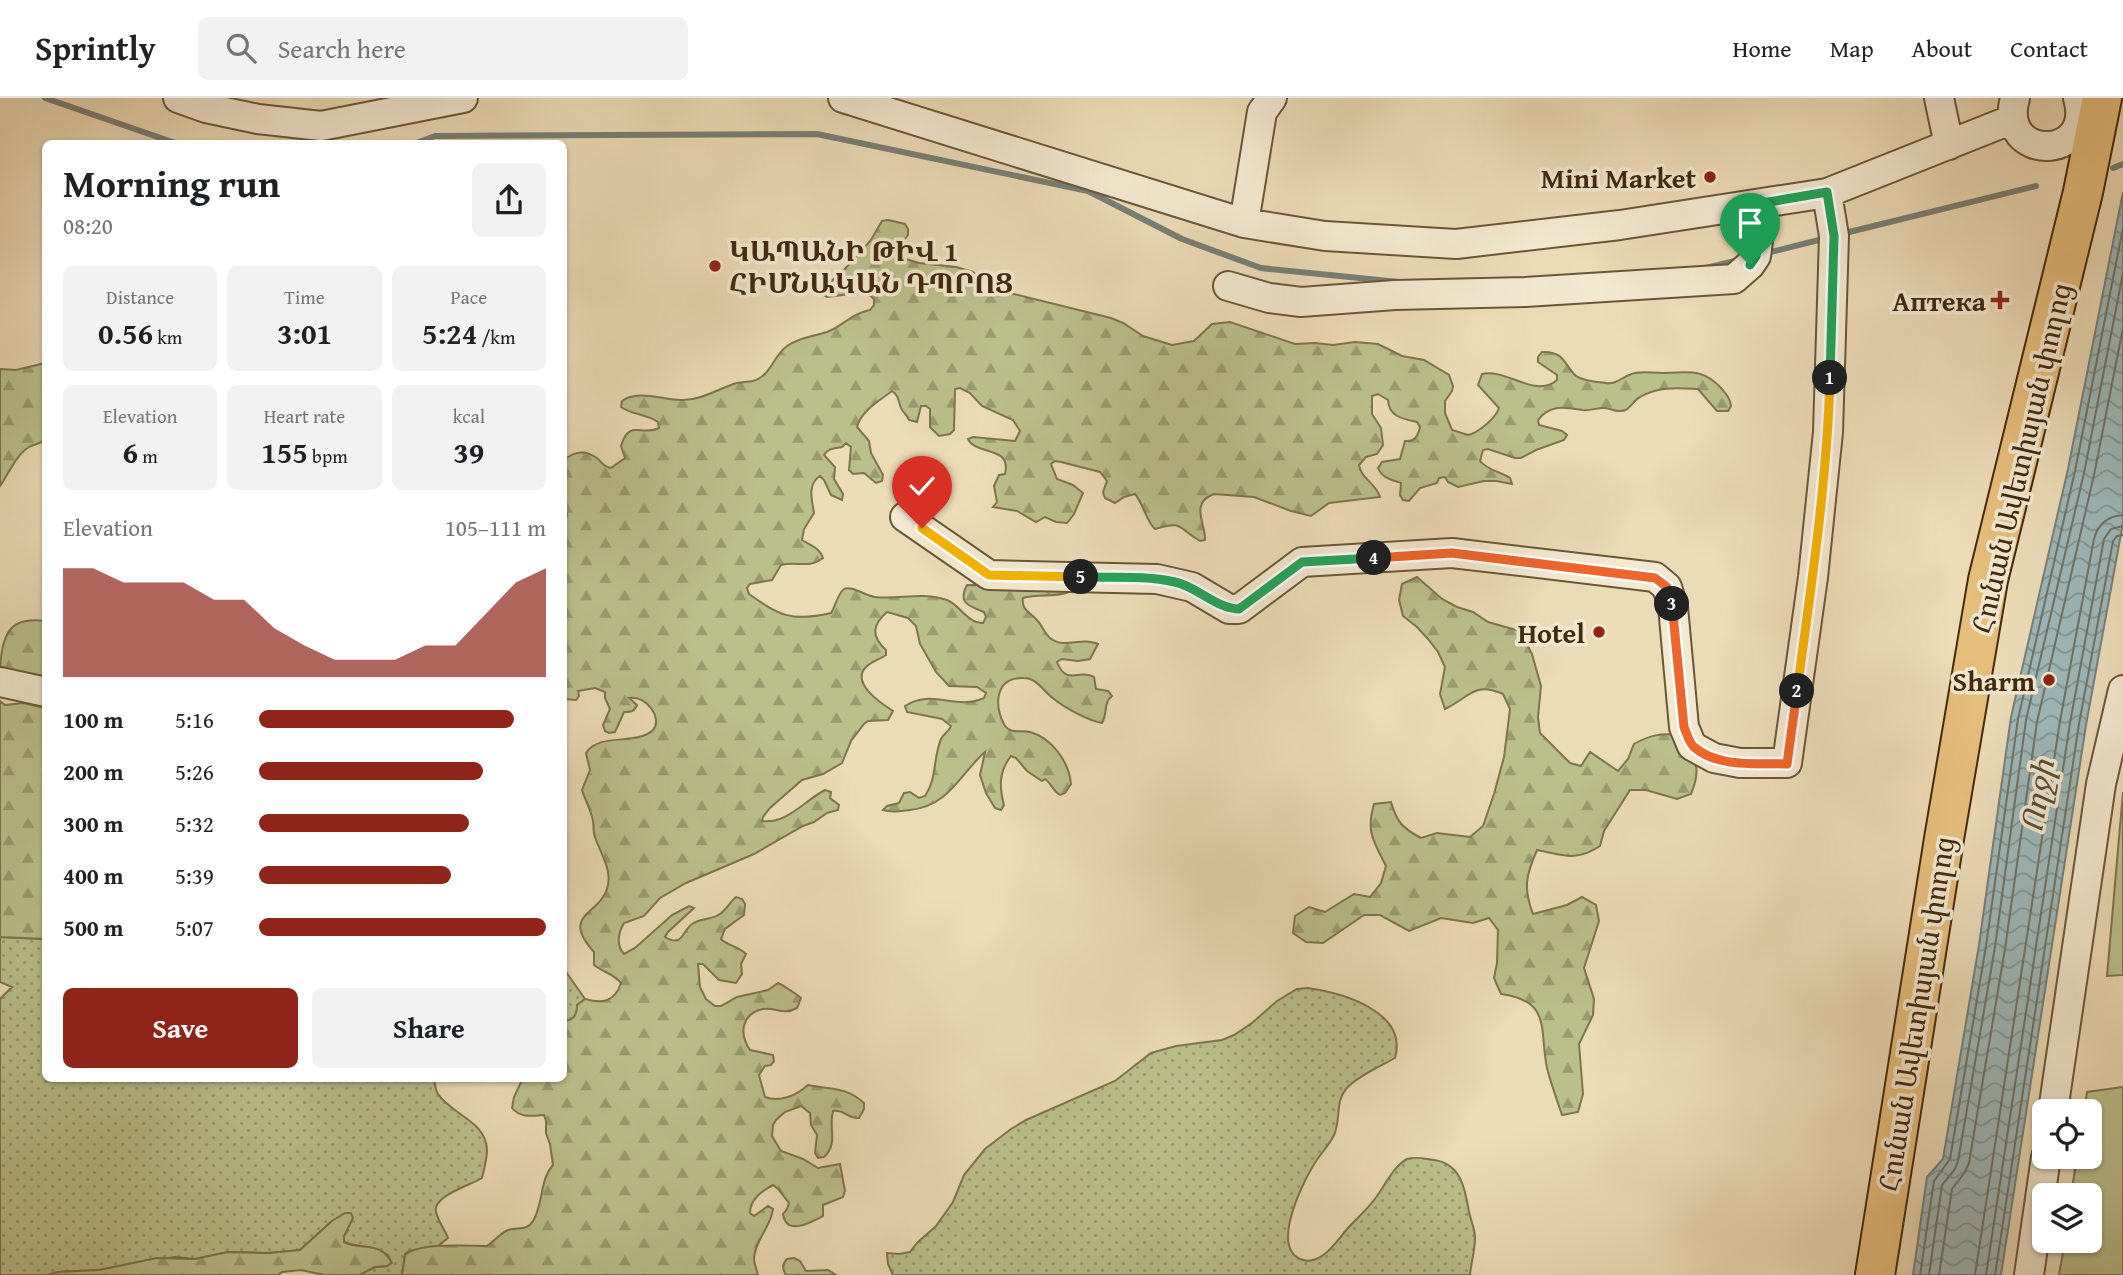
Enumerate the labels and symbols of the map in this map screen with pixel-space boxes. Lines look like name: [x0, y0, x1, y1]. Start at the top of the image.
place label: Mini Market: [1541, 157, 1696, 198]
marker: Mini Market: [1702, 169, 1718, 185]
pin: [1720, 193, 1780, 265]
place label: ԿԱՊԱՆԻ ԹԻՎ 1 ՀԻՄՆԱԿԱՆ ԴՊՐՈՑ: [729, 230, 1013, 303]
marker: ԿԱՊԱՆԻ ԹԻՎ 1 ՀԻՄՆԱԿԱՆ ԴՊՐՈՑ: [707, 258, 723, 274]
street label: Հունան Ավետիսյան փողոց: [1961, 279, 2081, 637]
place label: Аптека: [1892, 280, 1987, 321]
marker: Аптека: [1992, 292, 2008, 308]
pin: 1: [1812, 360, 1848, 396]
pin: [892, 456, 952, 528]
pin: 4: [1356, 540, 1392, 575]
pin: 5: [1064, 560, 1098, 594]
pin: 3: [1654, 587, 1690, 622]
place label: Hotel: [1518, 612, 1585, 653]
marker: Hotel: [1591, 624, 1607, 640]
place label: Sharm: [1953, 660, 2035, 701]
marker: Sharm: [2041, 672, 2057, 688]
pin: 2: [1780, 674, 1814, 708]
water label: Ողջի: [2009, 755, 2065, 836]
street label: Հունան Ավետիսյան փողոց: [1868, 834, 1964, 1194]

